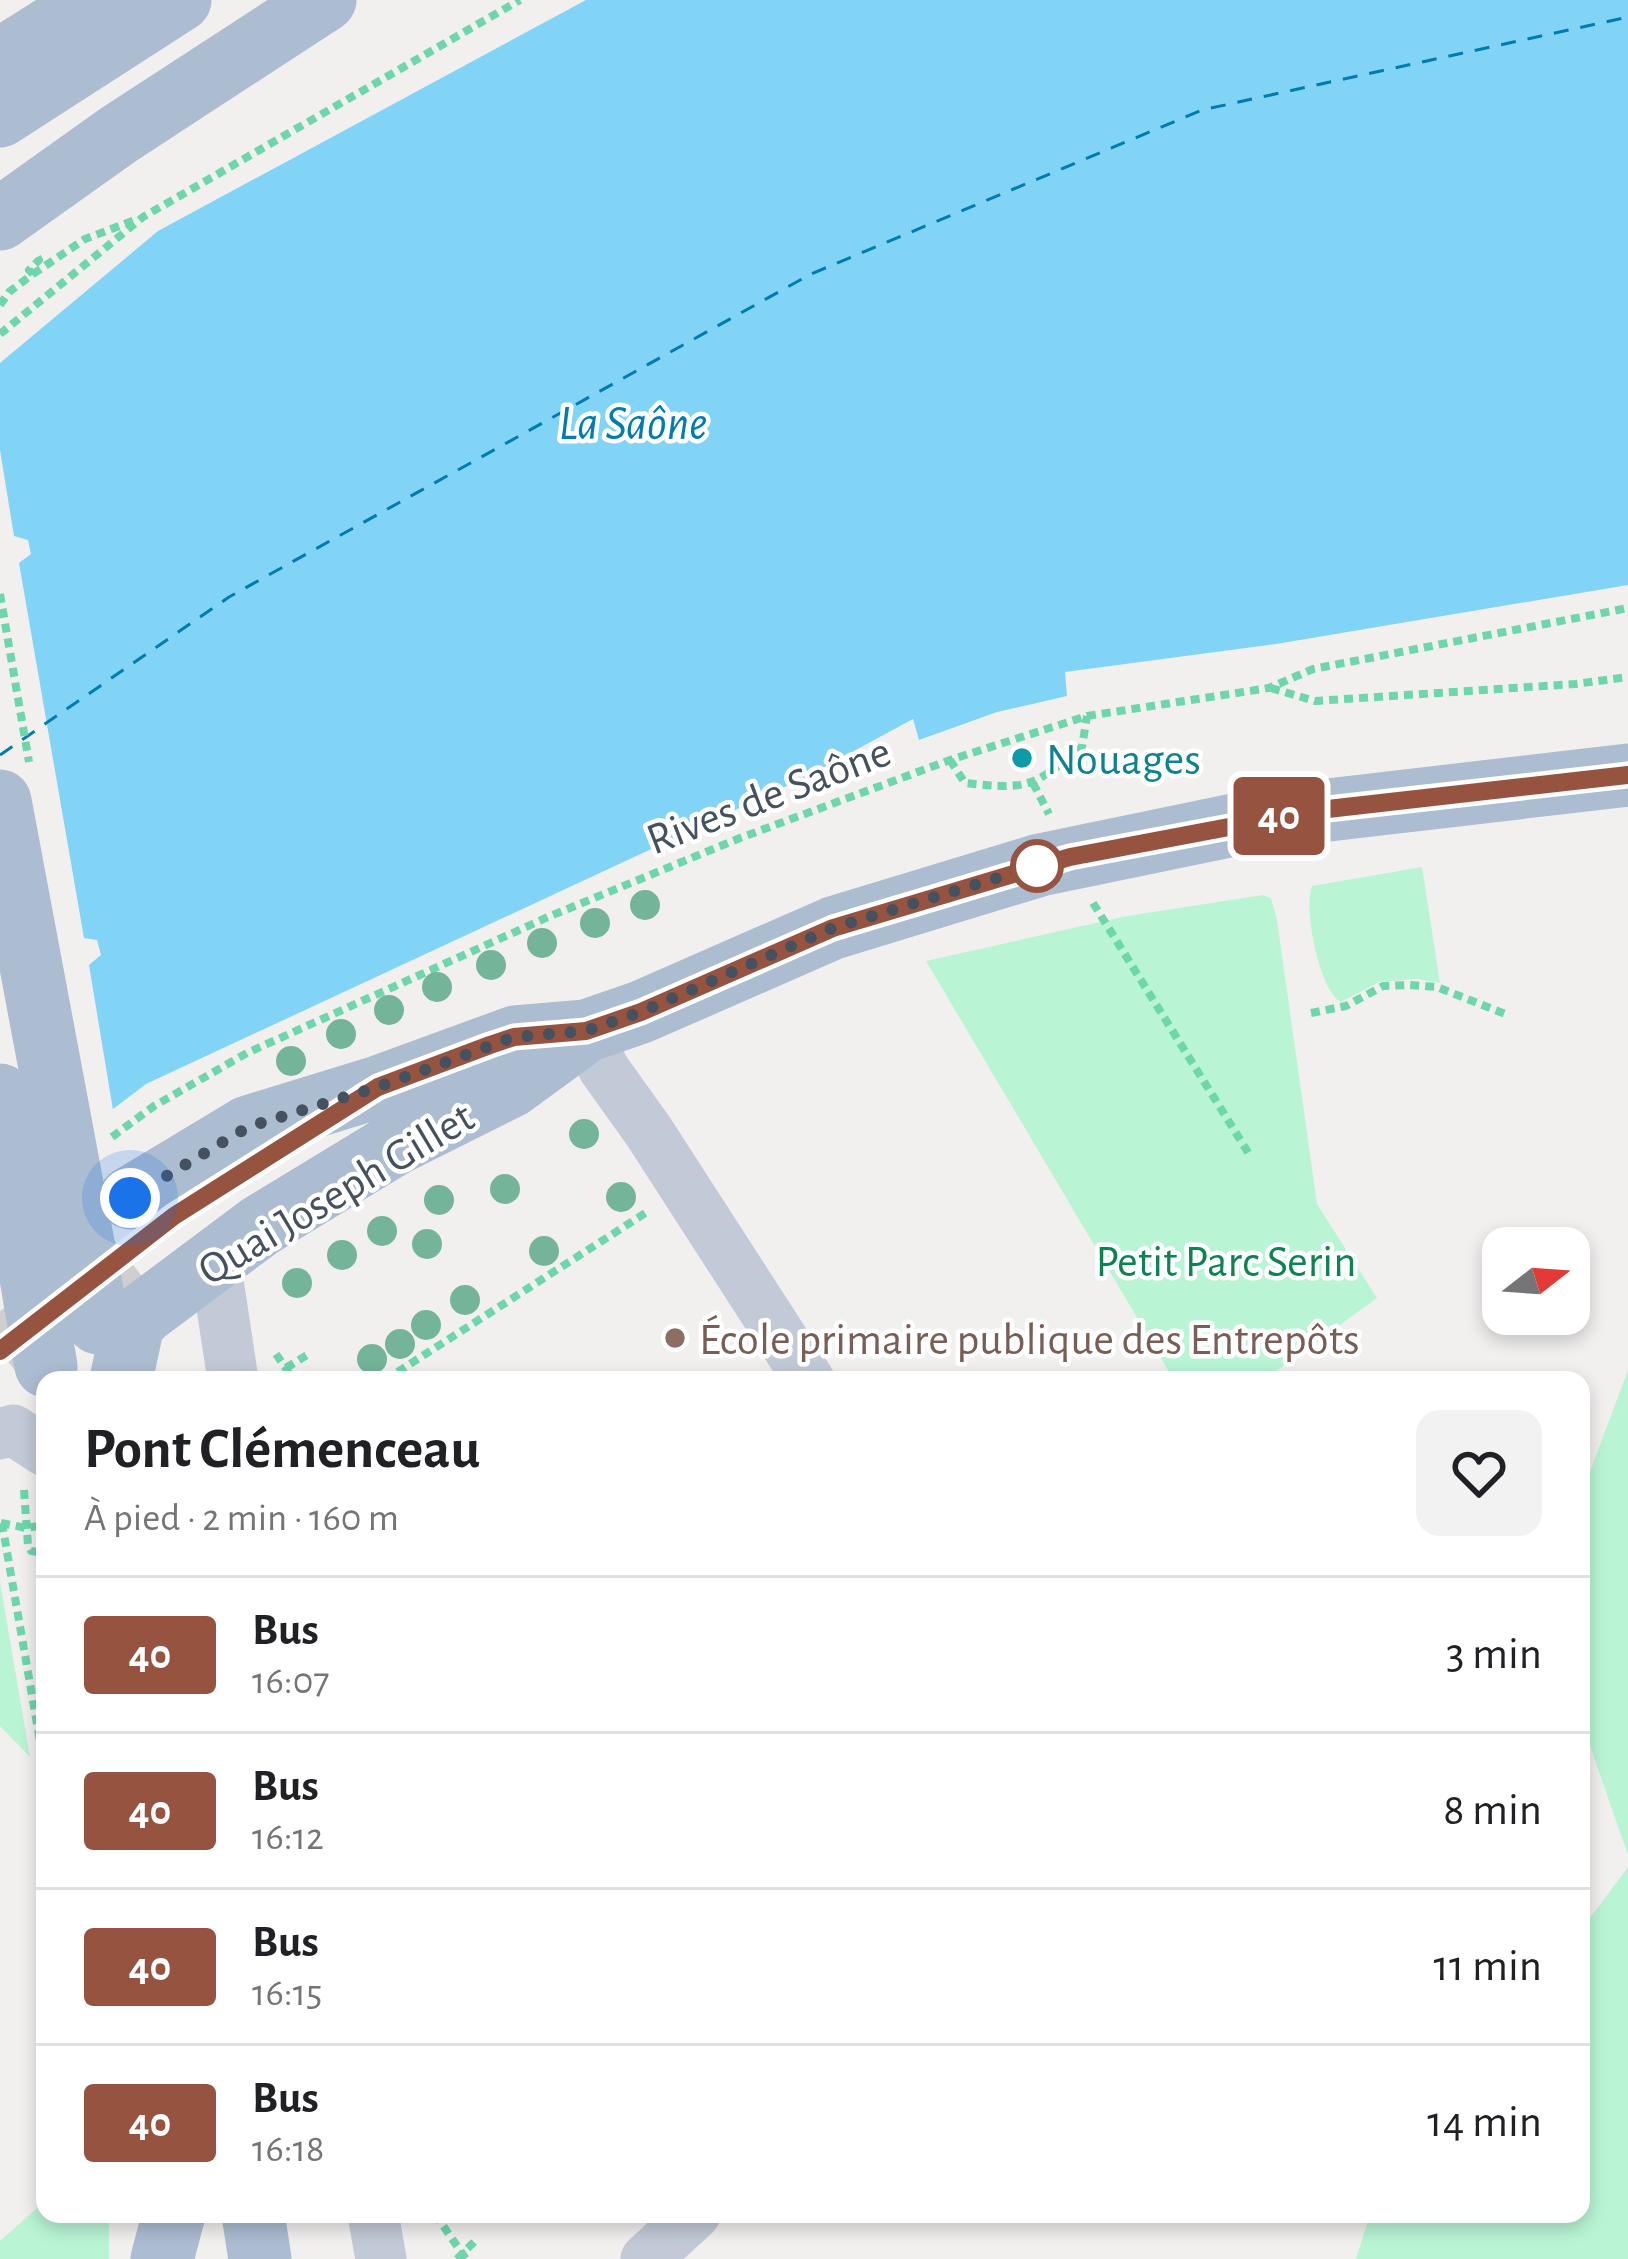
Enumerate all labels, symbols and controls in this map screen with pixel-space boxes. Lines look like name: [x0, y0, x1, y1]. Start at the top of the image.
water label: La Saône: [559, 401, 707, 449]
street label: Rives de Saône: [641, 729, 897, 863]
place label: Nouages: [1046, 738, 1201, 783]
marker: Nouages: [1009, 745, 1035, 771]
line badge: 40: [1225, 777, 1333, 855]
text: 40: [1257, 795, 1301, 837]
unlabelled marker: [1012, 841, 1062, 891]
street label: Quai Joseph Gillet: [191, 1094, 482, 1294]
your location: [100, 1168, 160, 1228]
north arrow: [1482, 1227, 1590, 1335]
map controls: [1482, 1227, 1590, 1335]
park label: Petit Parc Serin: [1096, 1240, 1356, 1285]
place label: École primaire publique des Entrepôts: [699, 1314, 1360, 1363]
marker: École primaire publique des Entrepôts: [662, 1325, 688, 1351]
button: heart: [1416, 1410, 1542, 1536]
text: Pont Clémenceau: [84, 1421, 480, 1478]
text: À pied · 2 min · 160 m: [84, 1499, 399, 1538]
text: Bus: [252, 1608, 319, 1653]
text: 3 min: [1446, 1632, 1542, 1677]
text: 40: [128, 1634, 172, 1676]
text: 16:07: [252, 1662, 330, 1701]
text: Bus: [252, 1764, 319, 1809]
text: 8 min: [1443, 1788, 1542, 1833]
text: 40: [128, 1790, 172, 1832]
text: 16:12: [252, 1818, 324, 1857]
text: Bus: [252, 1920, 319, 1965]
text: 11 min: [1434, 1944, 1542, 1989]
text: 40: [128, 1946, 172, 1988]
text: 16:15: [252, 1974, 322, 2013]
text: Bus: [252, 2076, 319, 2121]
text: 14 min: [1427, 2100, 1542, 2145]
text: 40: [128, 2102, 172, 2144]
text: 16:18: [252, 2130, 325, 2169]

